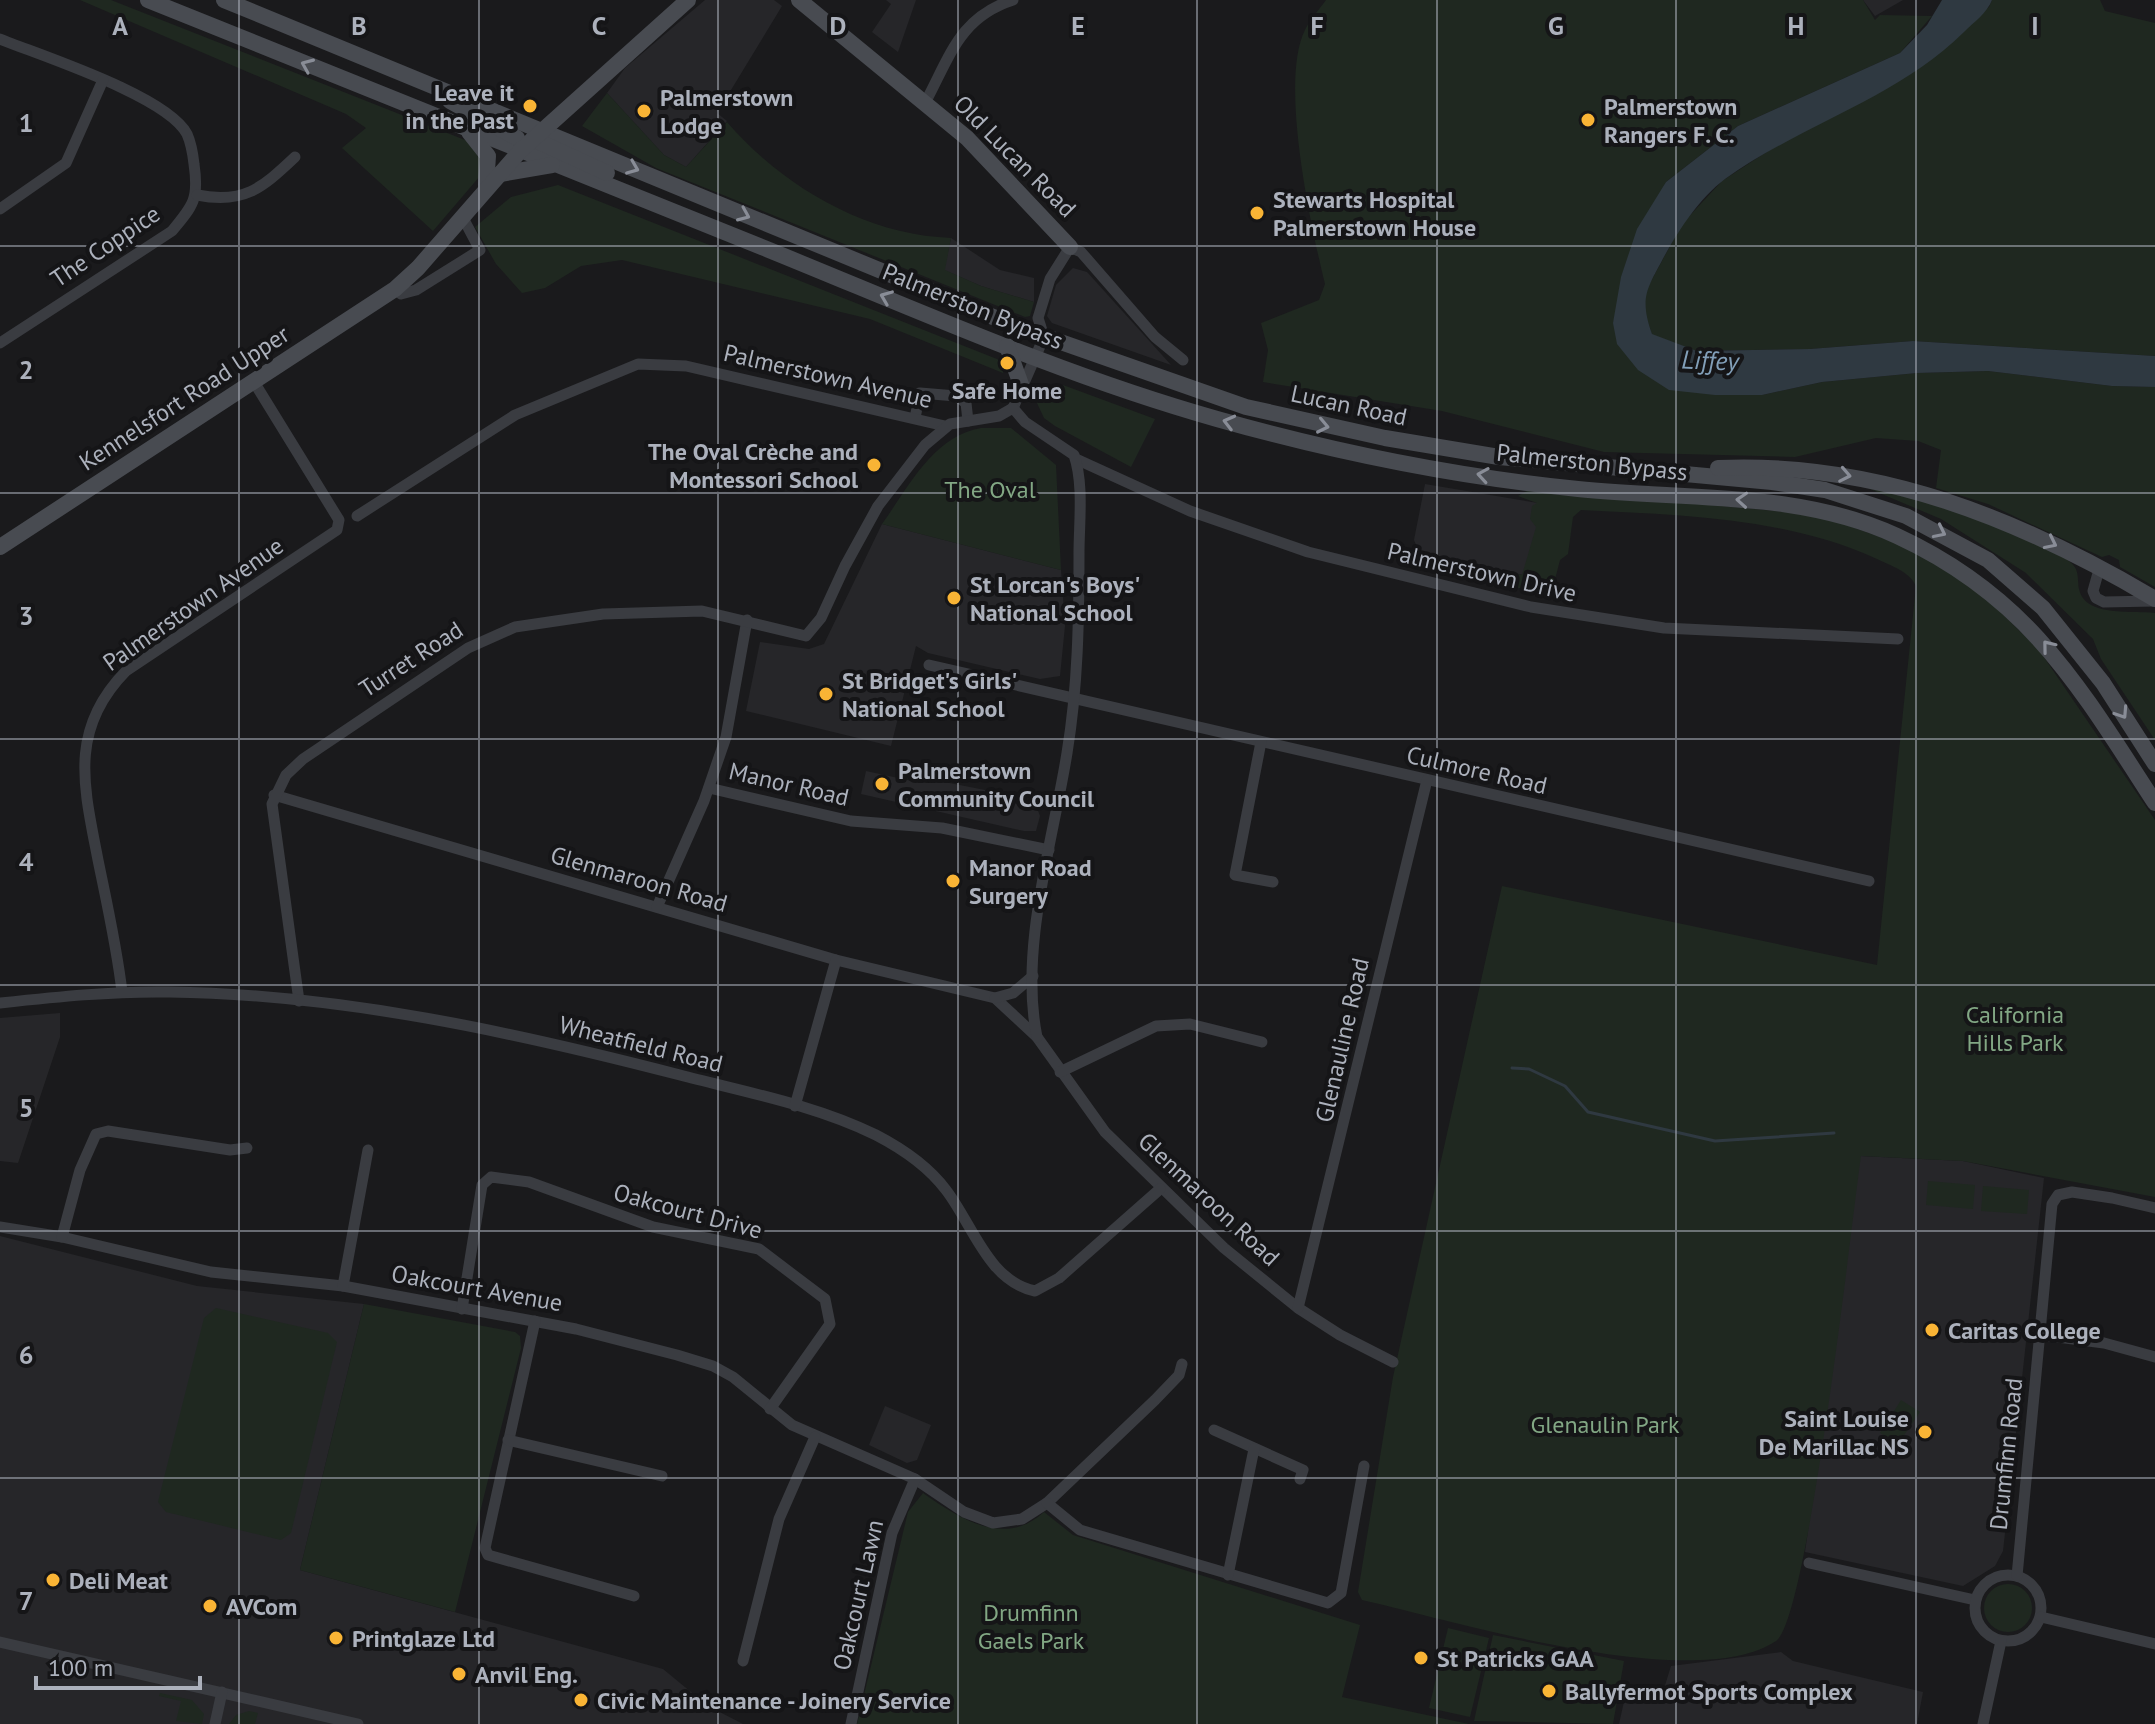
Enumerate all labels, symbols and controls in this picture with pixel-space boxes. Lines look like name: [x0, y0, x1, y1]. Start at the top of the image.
text: A: [112, 9, 128, 42]
text: B: [351, 9, 367, 42]
text: C: [592, 9, 606, 42]
text: D: [830, 9, 846, 42]
text: E: [1071, 9, 1085, 42]
text: F: [1310, 9, 1324, 42]
text: G: [1548, 9, 1564, 42]
text: H: [1788, 9, 1804, 42]
text: I: [2031, 9, 2039, 42]
one-way arrow: [301, 58, 316, 74]
place label: Leave it in the Past: [405, 77, 515, 136]
place label: Palmerstown Lodge: [660, 82, 793, 141]
street label: Old Lucan Road: [947, 88, 1083, 224]
place label: Palmerstown Rangers F. C.: [1604, 91, 1737, 150]
marker: Leave it in the Past: [521, 97, 539, 115]
marker: Palmerstown Lodge: [635, 102, 653, 120]
text: 1: [19, 106, 33, 139]
marker: Palmerstown Rangers F. C.: [1579, 111, 1597, 129]
one-way arrow: [625, 158, 639, 175]
place label: Stewarts Hospital Palmerstown House: [1273, 184, 1476, 243]
street label: The Coppice: [44, 198, 166, 294]
marker: Stewarts Hospital Palmerstown House: [1248, 204, 1266, 222]
one-way arrow: [736, 205, 750, 221]
street label: Palmerston Bypass: [878, 256, 1068, 356]
one-way arrow: [880, 290, 894, 307]
street label: Kennelsfort Road Upper: [73, 319, 295, 477]
street label: Palmerstown Avenue: [721, 337, 935, 415]
water label: Liffey: [1681, 343, 1741, 378]
text: 2: [19, 353, 33, 386]
marker: Safe Home: [998, 354, 1016, 372]
place label: Safe Home: [952, 375, 1062, 406]
street label: Lucan Road: [1288, 378, 1410, 432]
one-way arrow: [1222, 414, 1236, 431]
one-way arrow: [1316, 416, 1330, 433]
place label: The Oval Crèche and Montessori School: [648, 436, 859, 495]
street label: Palmerston Bypass: [1495, 437, 1689, 487]
marker: The Oval Crèche and Montessori School: [865, 456, 883, 474]
one-way arrow: [1839, 466, 1852, 483]
one-way arrow: [1476, 468, 1490, 485]
park label: The Oval: [944, 474, 1036, 505]
one-way arrow: [1735, 492, 1748, 509]
one-way arrow: [1932, 522, 1946, 538]
street label: Palmerstown Avenue: [97, 530, 289, 678]
one-way arrow: [2043, 533, 2057, 549]
street label: Palmerstown Drive: [1385, 535, 1579, 609]
place label: St Lorcan's Boys' National School: [970, 569, 1140, 628]
marker: St Lorcan's Boys' National School: [945, 589, 963, 607]
text: 3: [19, 599, 33, 632]
street label: Turret Road: [353, 614, 469, 704]
one-way arrow: [2043, 641, 2058, 656]
place label: St Bridget's Girls' National School: [842, 665, 1017, 724]
marker: St Bridget's Girls' National School: [817, 685, 835, 703]
one-way arrow: [2113, 704, 2128, 719]
street label: Culmore Road: [1404, 739, 1550, 801]
street label: Manor Road: [726, 755, 852, 813]
place label: Palmerstown Community Council: [898, 755, 1095, 814]
marker: Palmerstown Community Council: [873, 775, 891, 793]
street label: Glenmaroon Road: [547, 839, 731, 919]
text: 4: [19, 845, 34, 878]
place label: Manor Road Surgery: [969, 852, 1092, 911]
marker: Manor Road Surgery: [944, 872, 962, 890]
street label: Glenauline Road: [1308, 955, 1376, 1125]
park label: California Hills Park: [1966, 999, 2064, 1058]
street label: Wheatfield Road: [556, 1009, 726, 1079]
text: 5: [19, 1091, 33, 1124]
street label: Glenmaroon Road: [1132, 1125, 1286, 1273]
street label: Oakcourt Drive: [610, 1176, 766, 1246]
street label: Oakcourt Avenue: [389, 1258, 565, 1318]
place label: Caritas College: [1948, 1315, 2101, 1346]
marker: Caritas College: [1923, 1321, 1941, 1339]
text: 6: [19, 1338, 33, 1371]
street label: Drumfinn Road: [1983, 1376, 2029, 1532]
place label: Saint Louise De Marillac NS: [1759, 1403, 1909, 1462]
park label: Glenaulin Park: [1531, 1409, 1680, 1440]
marker: Saint Louise De Marillac NS: [1916, 1423, 1934, 1441]
street label: Oakcourt Lawn: [826, 1517, 890, 1673]
place label: Deli Meat: [69, 1565, 169, 1596]
marker: Deli Meat: [44, 1571, 62, 1589]
text: 7: [19, 1584, 33, 1617]
place label: AVCom: [226, 1591, 297, 1622]
marker: AVCom: [201, 1597, 219, 1615]
park label: Drumfinn Gaels Park: [978, 1597, 1085, 1656]
place label: Printglaze Ltd: [352, 1623, 495, 1654]
marker: Printglaze Ltd: [327, 1629, 345, 1647]
scale bar: [36, 1640, 200, 1690]
place label: St Patricks GAA: [1437, 1643, 1594, 1674]
marker: St Patricks GAA: [1412, 1649, 1430, 1667]
text: 100 m: [48, 1652, 113, 1683]
place label: Anvil Eng.: [475, 1659, 578, 1690]
marker: Anvil Eng.: [450, 1665, 468, 1683]
place label: Ballyfermot Sports Complex: [1565, 1676, 1853, 1707]
marker: Ballyfermot Sports Complex: [1540, 1682, 1558, 1700]
place label: Civic Maintenance - Joinery Service: [597, 1685, 951, 1716]
marker: Civic Maintenance - Joinery Service: [572, 1691, 590, 1709]

